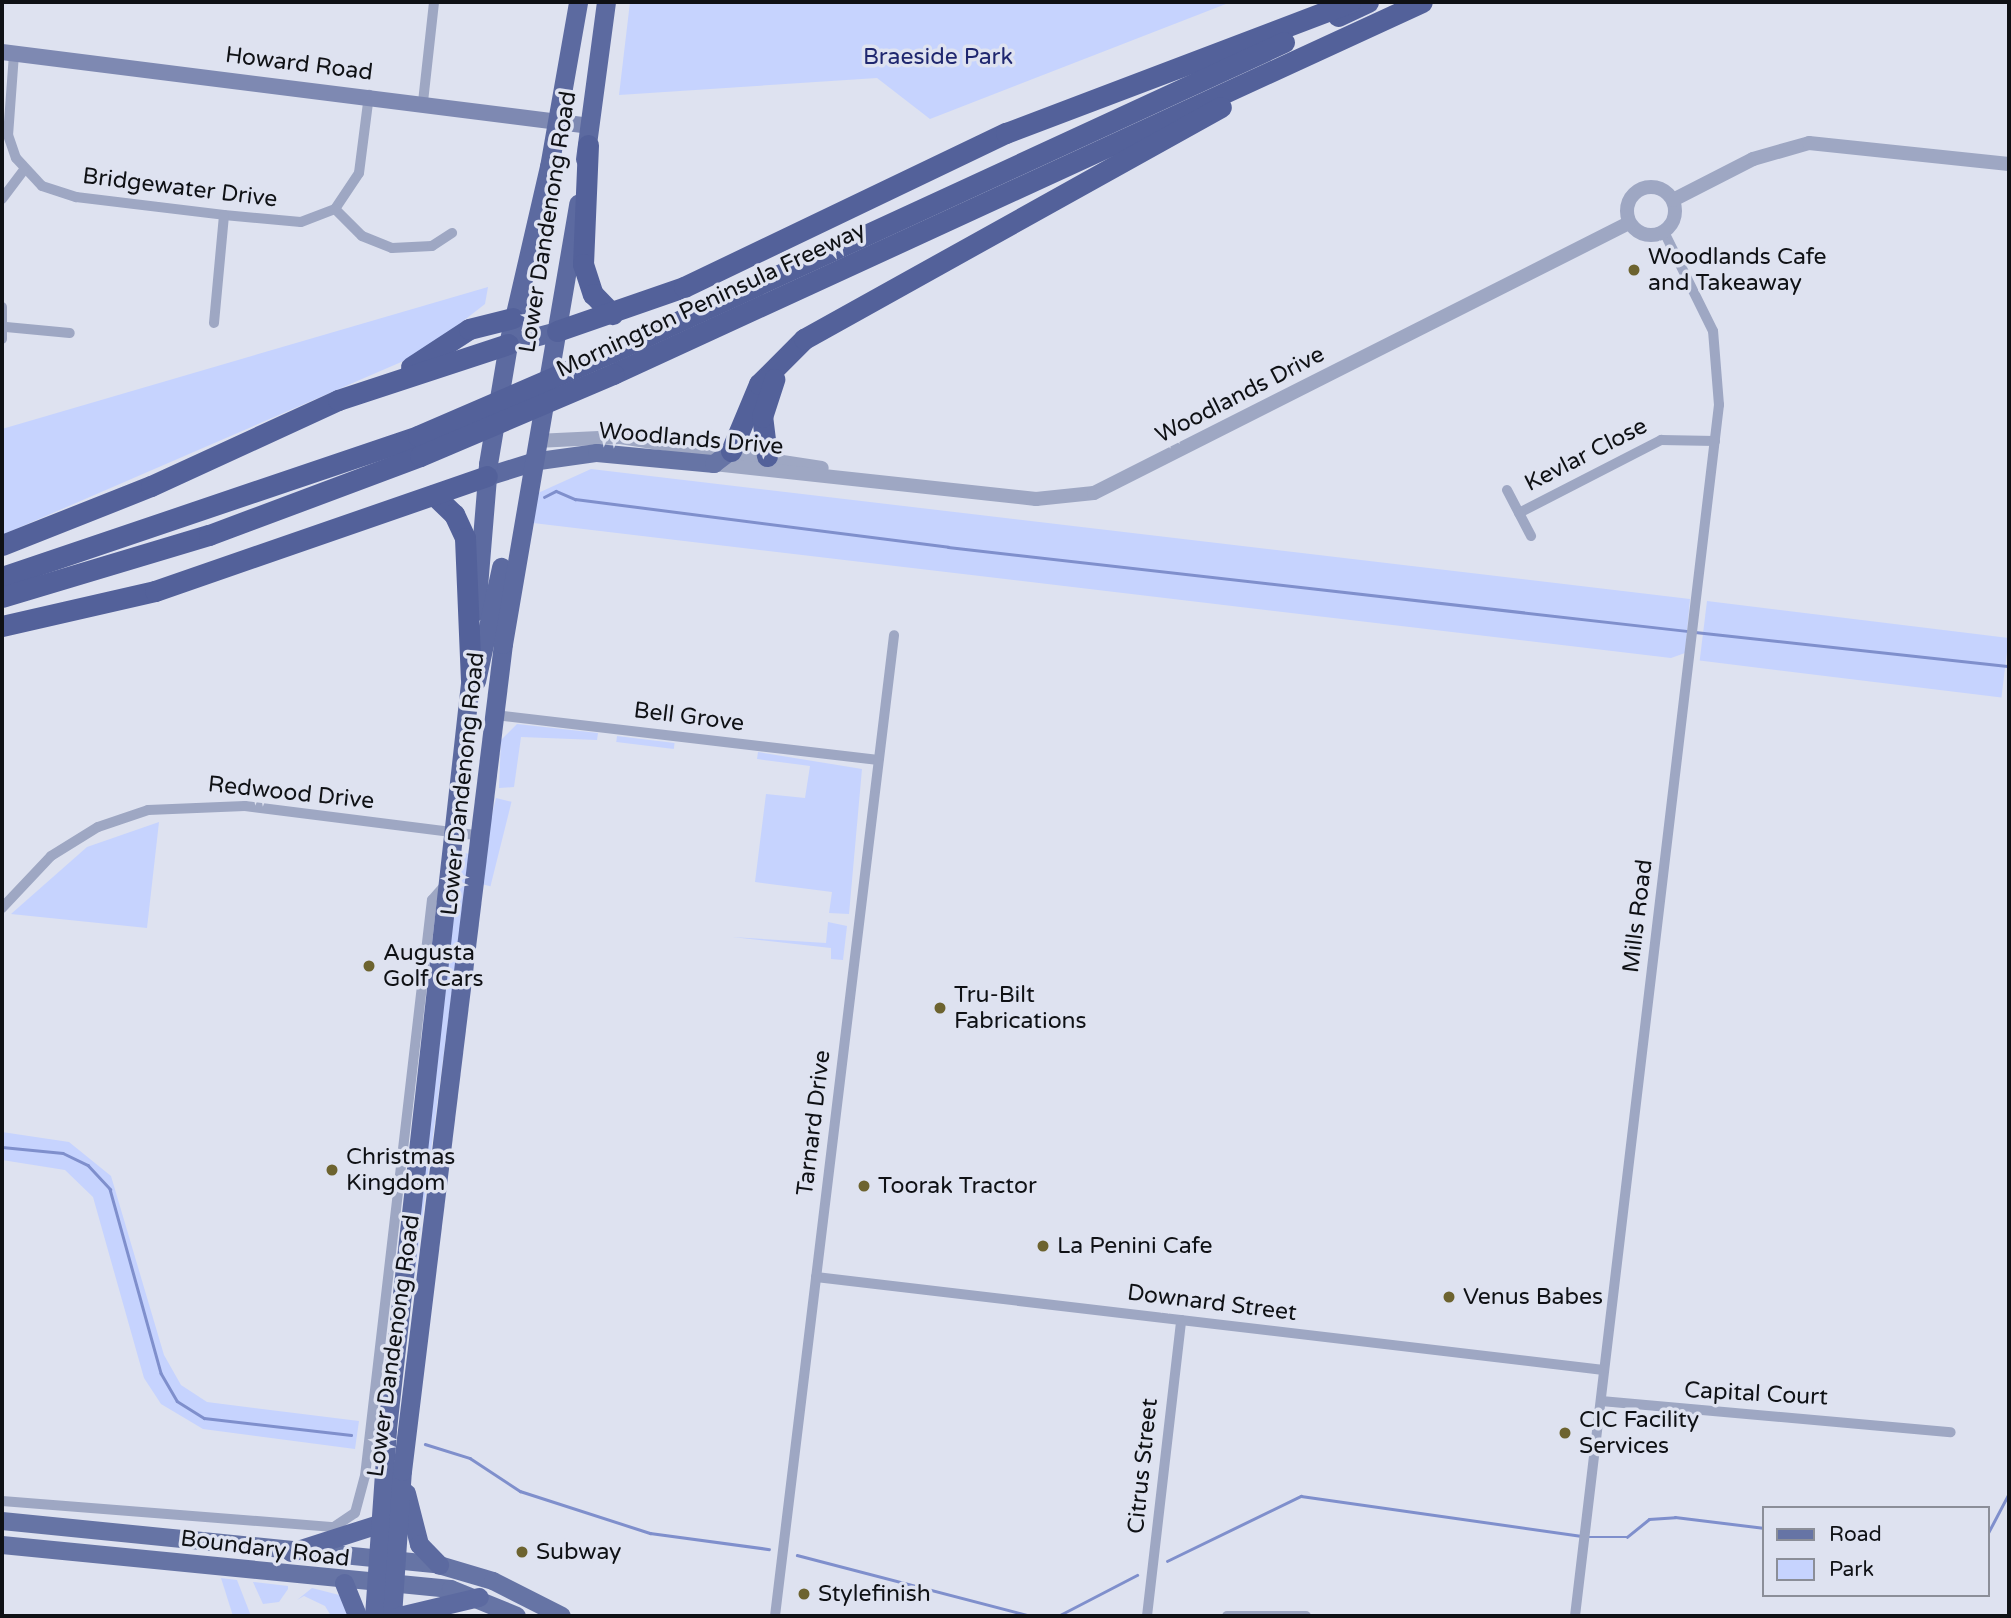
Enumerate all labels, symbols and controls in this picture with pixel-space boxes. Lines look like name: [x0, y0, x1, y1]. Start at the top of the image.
street label: Howard Road: [224, 41, 374, 87]
park label: Braeside Park: [863, 43, 1013, 71]
street label: Lower Dandenong Road: [514, 89, 582, 355]
street label: Bridgewater Drive: [81, 162, 279, 214]
street label: Mornington Peninsula Freeway: [552, 216, 870, 384]
place label: Woodlands Cafe and Takeaway: [1648, 243, 1827, 297]
marker: Woodlands Cafe and Takeaway: [1626, 262, 1642, 278]
street label: Woodlands Drive: [1151, 341, 1329, 449]
street label: Kevlar Close: [1520, 412, 1652, 498]
street label: Woodlands Drive: [597, 417, 785, 461]
street label: Lower Dandenong Road: [435, 651, 491, 917]
street label: Bell Grove: [632, 697, 746, 737]
street label: Redwood Drive: [206, 771, 376, 815]
street label: Mills Road: [1617, 858, 1659, 974]
place label: Augusta Golf Cars: [383, 939, 484, 993]
marker: Augusta Golf Cars: [361, 958, 377, 974]
place label: Tru-Bilt Fabrications: [954, 981, 1087, 1035]
marker: Tru-Bilt Fabrications: [932, 1000, 948, 1016]
street label: Tarnard Drive: [791, 1049, 837, 1197]
place label: Christmas Kingdom: [346, 1143, 455, 1197]
marker: Christmas Kingdom: [324, 1162, 340, 1178]
place label: Toorak Tractor: [878, 1172, 1037, 1200]
marker: Toorak Tractor: [856, 1178, 872, 1194]
street label: Lower Dandenong Road: [362, 1213, 426, 1479]
place label: La Penini Cafe: [1057, 1232, 1213, 1260]
marker: La Penini Cafe: [1035, 1238, 1051, 1254]
street label: Downard Street: [1126, 1279, 1298, 1327]
place label: Venus Babes: [1463, 1283, 1603, 1311]
marker: Venus Babes: [1441, 1289, 1457, 1305]
street label: Capital Court: [1683, 1376, 1829, 1412]
street label: Citrus Street: [1122, 1397, 1164, 1535]
place label: CIC Facility Services: [1579, 1406, 1699, 1460]
marker: CIC Facility Services: [1557, 1425, 1573, 1441]
legend: [1762, 1506, 1990, 1597]
text: Road: [1829, 1522, 1882, 1547]
street label: Boundary Road: [179, 1525, 351, 1573]
place label: Subway: [536, 1538, 621, 1566]
marker: Subway: [514, 1544, 530, 1560]
text: Park: [1829, 1557, 1874, 1582]
place label: Stylefinish: [818, 1580, 931, 1608]
marker: Stylefinish: [796, 1586, 812, 1602]

